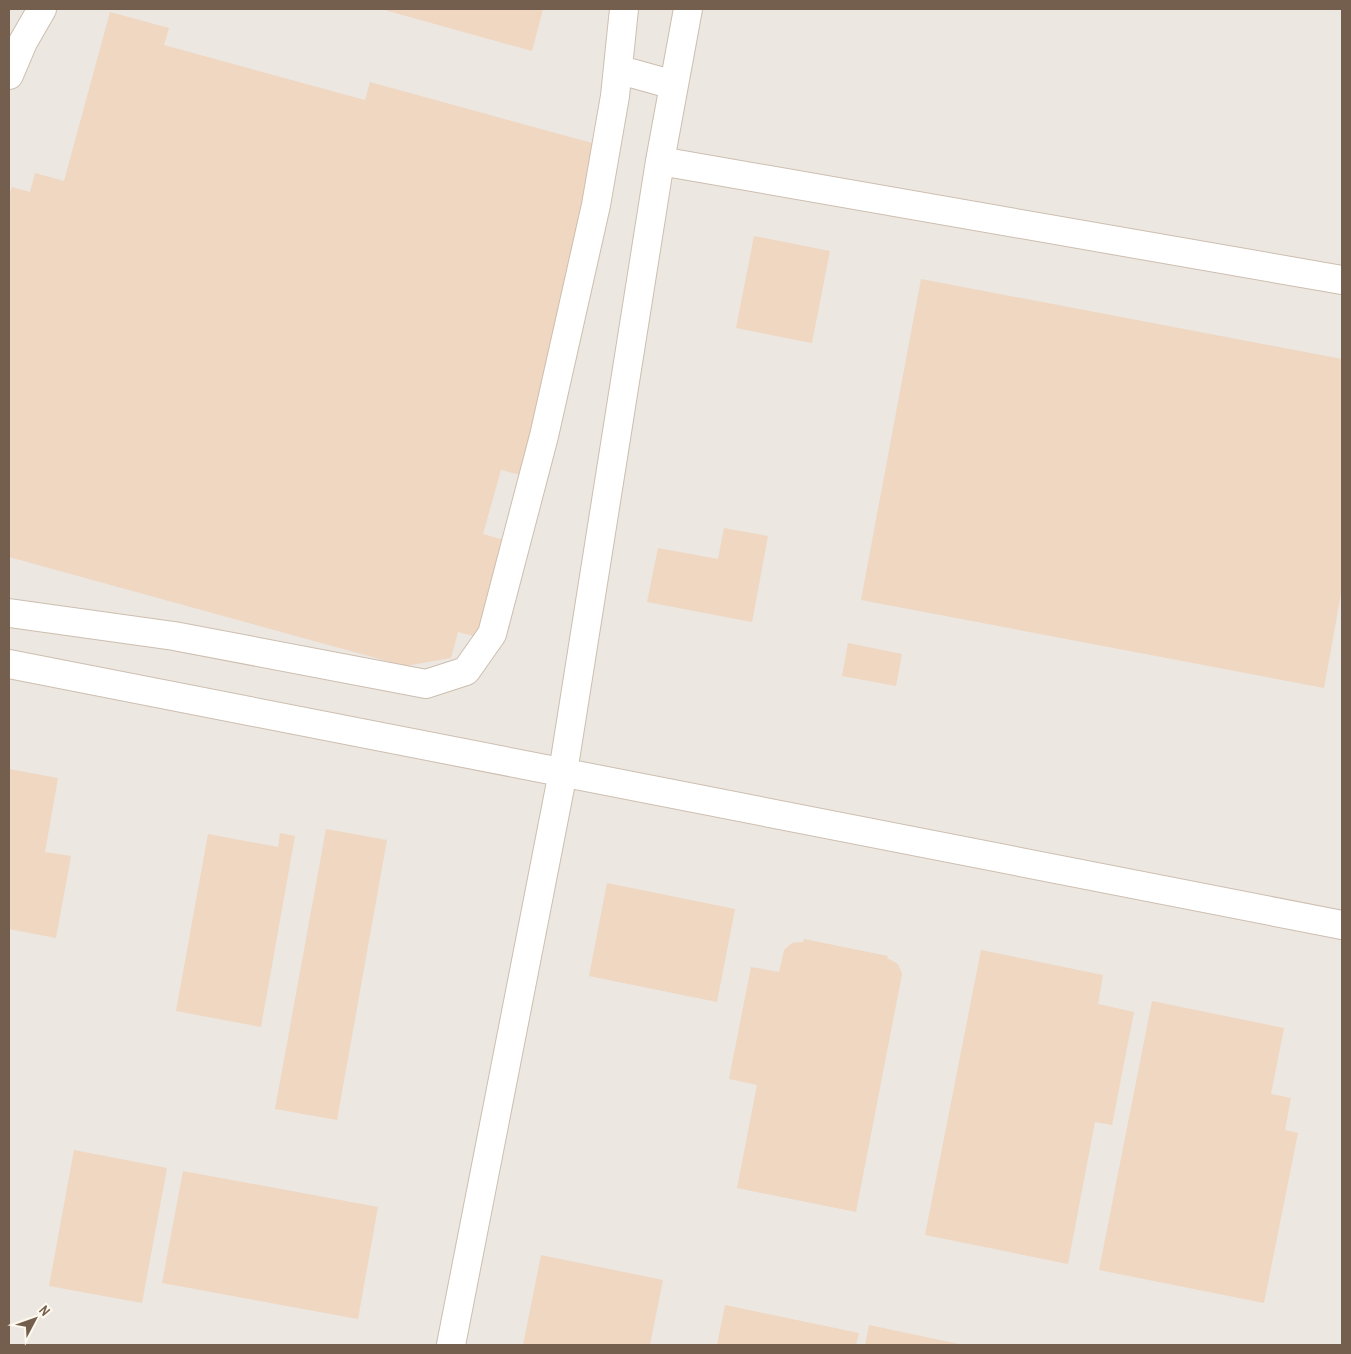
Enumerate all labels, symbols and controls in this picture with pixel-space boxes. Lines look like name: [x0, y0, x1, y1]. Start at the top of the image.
north arrow: [10, 1294, 60, 1344]
text: N: [35, 1301, 54, 1320]

